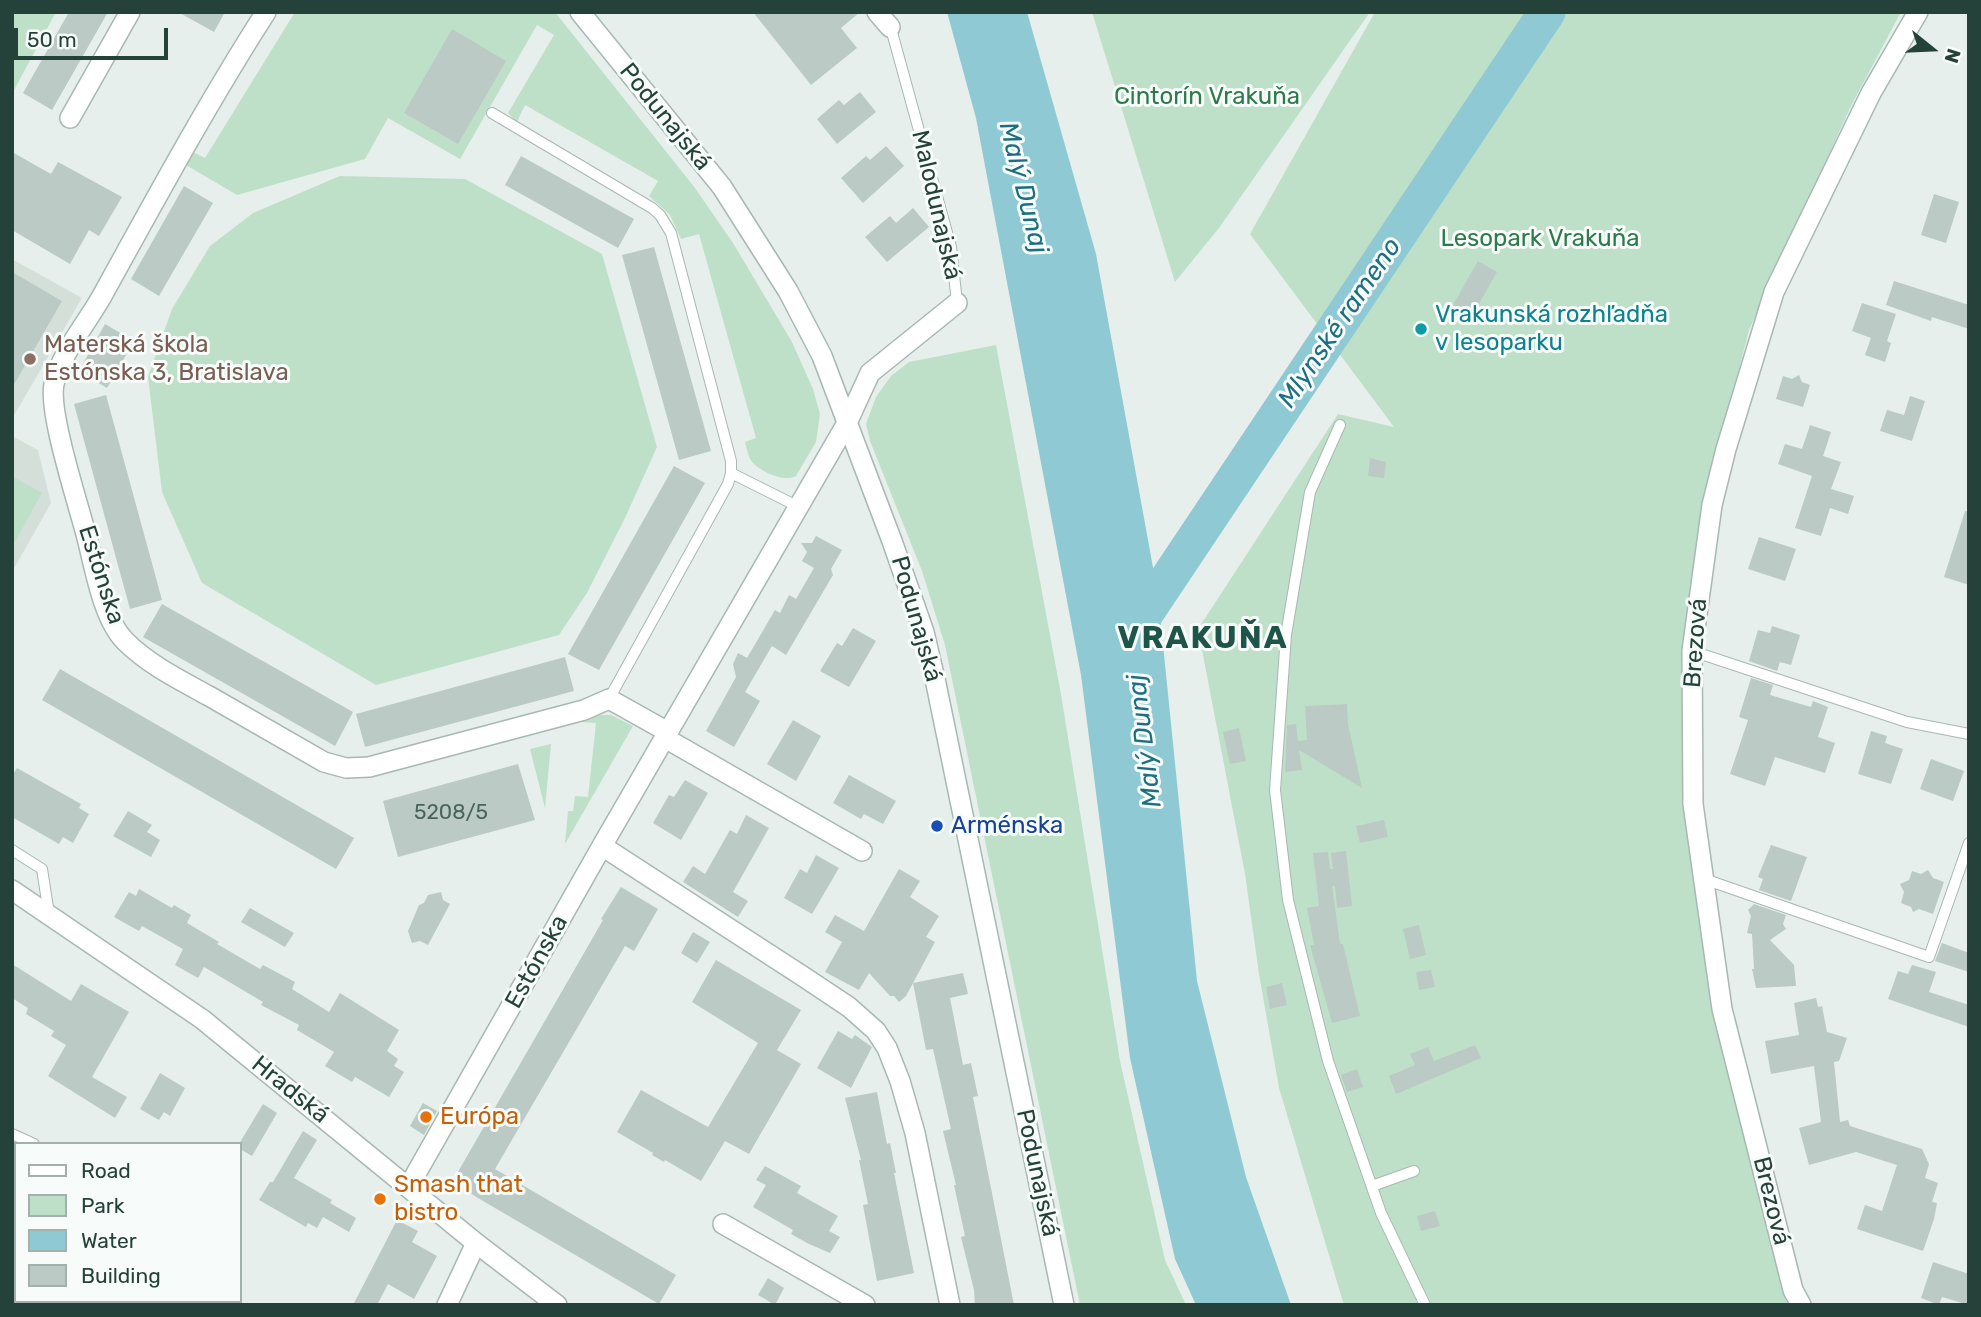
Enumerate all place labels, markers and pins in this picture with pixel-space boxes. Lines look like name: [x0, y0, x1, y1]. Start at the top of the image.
place label: Vrakunská rozhľadňa v lesoparku: [1435, 301, 1668, 357]
marker: Vrakunská rozhľadňa v lesoparku: [1413, 321, 1429, 337]
place label: Materská škola Estónska 3, Bratislava: [44, 331, 289, 387]
marker: Materská škola Estónska 3, Bratislava: [22, 351, 38, 367]
place label: Arménska: [951, 812, 1063, 840]
marker: Arménska: [929, 818, 945, 834]
place label: Európa: [440, 1103, 519, 1131]
marker: Európa: [418, 1109, 434, 1125]
place label: Smash that bistro: [394, 1171, 523, 1227]
marker: Smash that bistro: [372, 1191, 388, 1207]

